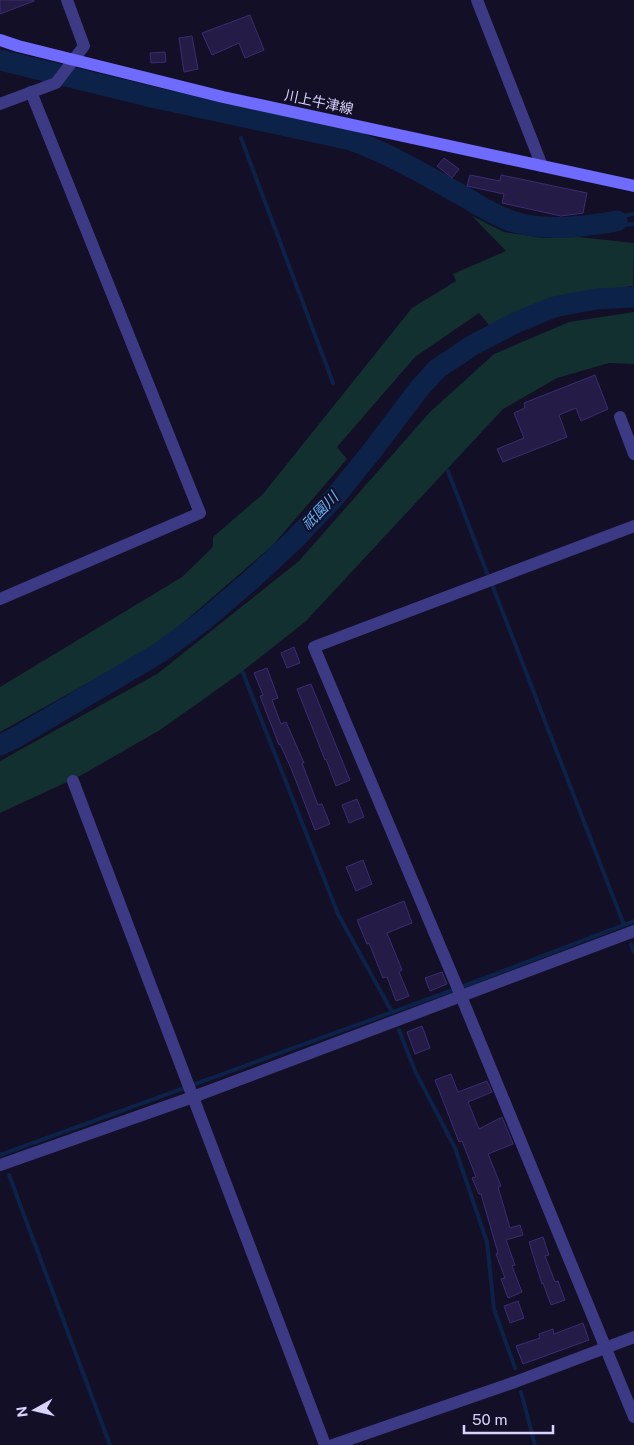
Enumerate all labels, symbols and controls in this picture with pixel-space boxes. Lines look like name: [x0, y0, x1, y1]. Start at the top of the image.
street label: 川上牛津線: [283, 87, 355, 117]
water label: 祇園川: [298, 487, 343, 533]
north arrow: [10, 1385, 60, 1435]
scale bar: [464, 1402, 553, 1434]
text: N: [13, 1405, 31, 1418]
text: 50 m: [472, 1411, 507, 1428]

